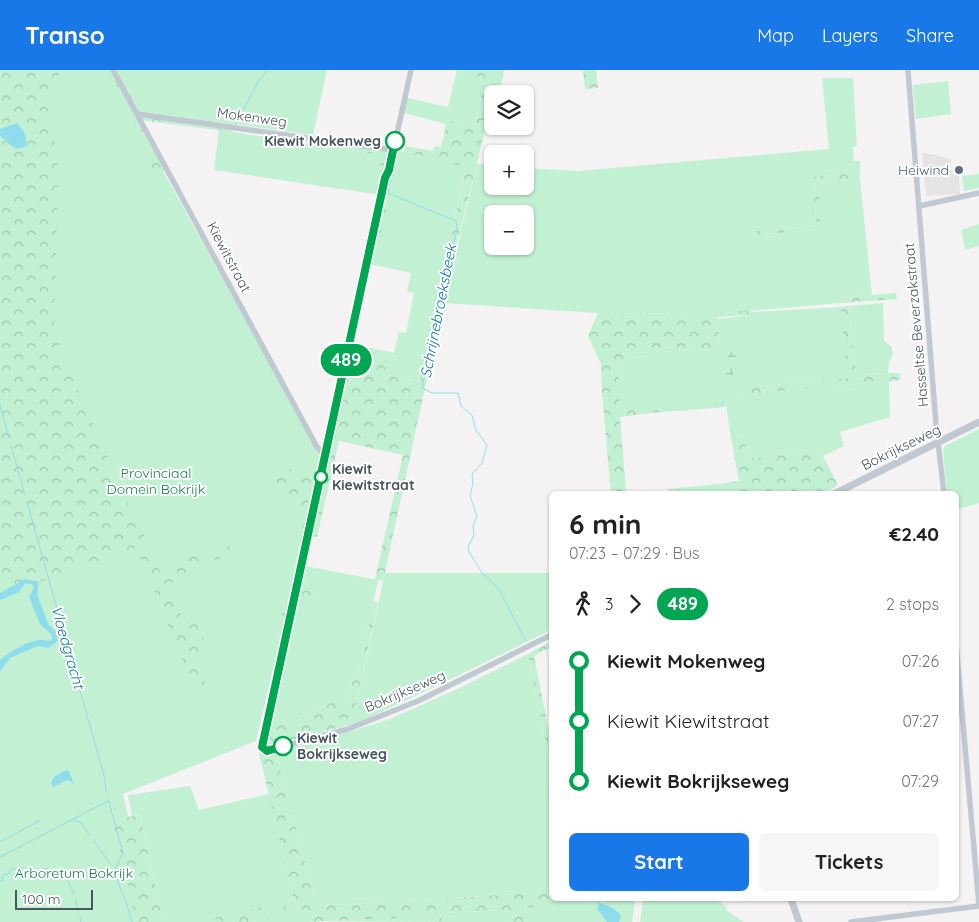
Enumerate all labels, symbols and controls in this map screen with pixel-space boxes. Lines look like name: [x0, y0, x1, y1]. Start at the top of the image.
text: Transo: [25, 20, 105, 50]
text: Map: [757, 24, 794, 47]
text: Layers: [822, 24, 878, 47]
text: Share: [906, 24, 954, 47]
map controls: [484, 85, 534, 255]
button: layers: [484, 85, 534, 135]
street label: Mokenweg: [216, 103, 288, 131]
marker: Kiewit Mokenweg: [385, 131, 405, 151]
place label: Kiewit Mokenweg: [264, 132, 381, 150]
button: +: [484, 145, 534, 195]
place label: Heiwind: [898, 161, 949, 179]
marker: Heiwind: [953, 164, 965, 176]
button: −: [484, 205, 534, 255]
street label: Kiewitstraat: [203, 219, 255, 296]
water label: Schrijnebroeksbeek: [416, 240, 461, 380]
street label: Hasseltse Beverzakstraat: [900, 242, 932, 408]
line badge: 489: [317, 344, 375, 376]
text: 489: [331, 348, 361, 371]
street label: Bokrijkseweg: [858, 420, 944, 474]
place label: Kiewit Kiewitstraat: [332, 460, 415, 494]
park label: Provinciaal Domein Bokrijk: [107, 464, 205, 498]
marker: Kiewit Kiewitstraat: [314, 470, 328, 484]
text: 6 min: [569, 506, 641, 541]
text: €2.40: [889, 522, 939, 546]
text: 07:23 – 07:29 · Bus: [569, 543, 700, 563]
icon: walk: [569, 590, 597, 618]
icon: forward: [621, 590, 649, 618]
text: 489: [667, 592, 698, 615]
text: 3: [605, 594, 613, 614]
text: 2 stops: [886, 594, 939, 614]
water label: Vloedgracht: [47, 603, 89, 692]
text: Kiewit Mokenweg: [607, 649, 765, 673]
text: 07:26: [902, 651, 939, 671]
street label: Bokrijkseweg: [362, 666, 448, 716]
text: Kiewit Kiewitstraat: [607, 709, 770, 733]
text: 07:27: [902, 711, 939, 731]
place label: Kiewit Bokrijkseweg: [297, 729, 387, 763]
marker: Kiewit Bokrijkseweg: [273, 736, 293, 756]
text: Kiewit Bokrijkseweg: [607, 769, 789, 793]
text: 07:29: [901, 771, 939, 791]
button: Start: [569, 833, 749, 891]
button: Tickets: [759, 833, 939, 891]
park label: Arboretum Bokrijk: [15, 864, 133, 882]
scale bar: [15, 887, 92, 910]
text: 100 m: [22, 890, 60, 908]

